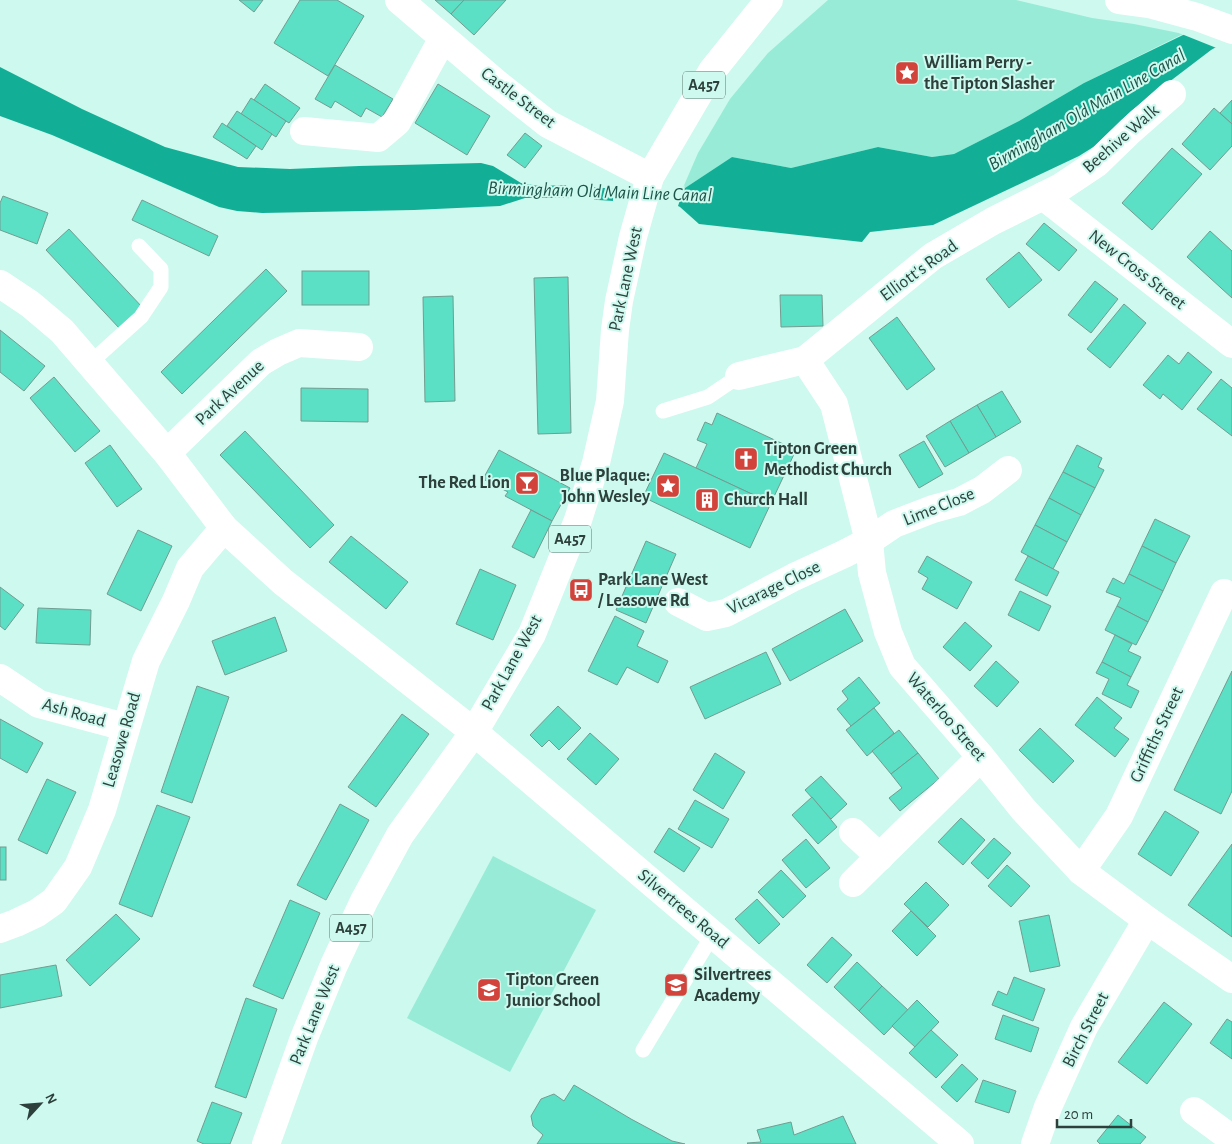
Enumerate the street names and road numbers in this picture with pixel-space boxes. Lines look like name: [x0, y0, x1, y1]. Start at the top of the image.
street label: Castle Street: [477, 64, 559, 132]
road number: A457: [683, 72, 725, 98]
street label: Beehive Walk: [1079, 101, 1163, 177]
street label: Park Lane West: [606, 225, 646, 333]
street label: New Cross Street: [1085, 227, 1189, 313]
street label: Elliott's Road: [877, 237, 961, 305]
street label: Park Avenue: [192, 357, 268, 429]
street label: Lime Close: [901, 485, 977, 529]
road number: A457: [549, 526, 591, 552]
street label: Vicarage Close: [725, 558, 823, 618]
street label: Park Lane West: [478, 612, 546, 714]
street label: Waterloo Street: [903, 669, 989, 765]
street label: Griffiths Street: [1127, 684, 1187, 786]
street label: Leasowe Road: [100, 690, 144, 790]
street label: Ash Road: [40, 695, 108, 731]
street label: Silvertrees Road: [634, 866, 732, 952]
road number: A457: [330, 914, 372, 941]
street label: Park Lane West: [287, 962, 343, 1068]
street label: Birch Street: [1059, 989, 1113, 1070]

